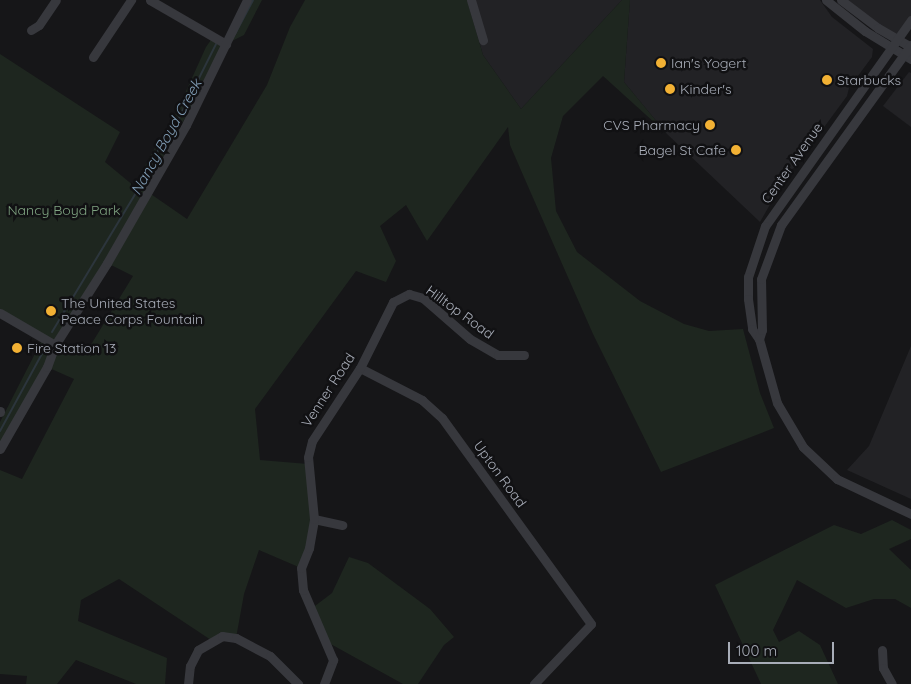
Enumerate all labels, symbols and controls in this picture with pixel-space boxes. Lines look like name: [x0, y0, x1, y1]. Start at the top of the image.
place label: Ian's Yogert: [671, 55, 746, 71]
marker: Ian's Yogert: [655, 57, 667, 69]
place label: Starbucks: [837, 72, 901, 88]
marker: Starbucks: [821, 74, 833, 86]
water label: Nancy Boyd Creek: [127, 76, 205, 198]
place label: Kinder's: [680, 81, 732, 97]
marker: Kinder's: [664, 83, 676, 95]
place label: CVS Pharmacy: [603, 117, 700, 133]
marker: CVS Pharmacy: [704, 119, 716, 131]
street label: Center Avenue: [758, 119, 826, 207]
place label: Bagel St Cafe: [639, 142, 726, 158]
marker: Bagel St Cafe: [730, 144, 742, 156]
park label: Nancy Boyd Park: [7, 202, 121, 218]
street label: Hilltop Road: [423, 282, 497, 342]
place label: The United States Peace Corps Fountain: [61, 295, 203, 328]
marker: The United States Peace Corps Fountain: [45, 305, 57, 317]
place label: Fire Station 13: [27, 340, 116, 356]
marker: Fire Station 13: [11, 342, 23, 354]
street label: Venner Road: [298, 350, 358, 430]
street label: Upton Road: [470, 437, 530, 511]
scale bar: [731, 632, 837, 664]
text: 100 m: [736, 641, 777, 660]

